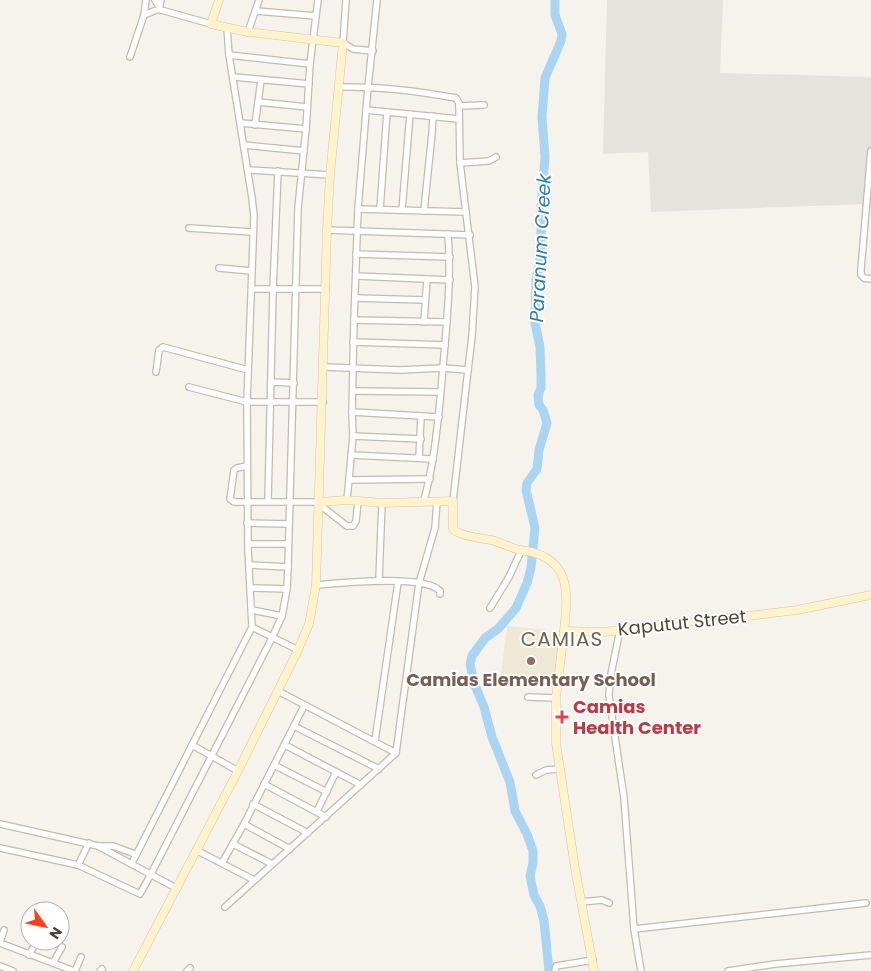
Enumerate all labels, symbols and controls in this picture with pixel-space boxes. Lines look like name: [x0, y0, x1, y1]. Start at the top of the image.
water label: Paranum Creek: [523, 172, 558, 323]
street label: Kaputut Street: [617, 603, 747, 642]
district label: CAMIAS: [521, 625, 603, 653]
marker: Camias Elementary School: [525, 655, 537, 667]
place label: Camias Elementary School: [406, 667, 656, 692]
place label: Camias Health Center: [573, 694, 701, 740]
marker: Camias Health Center: [555, 710, 569, 724]
north arrow: [20, 901, 70, 951]
text: N: [45, 923, 67, 943]

